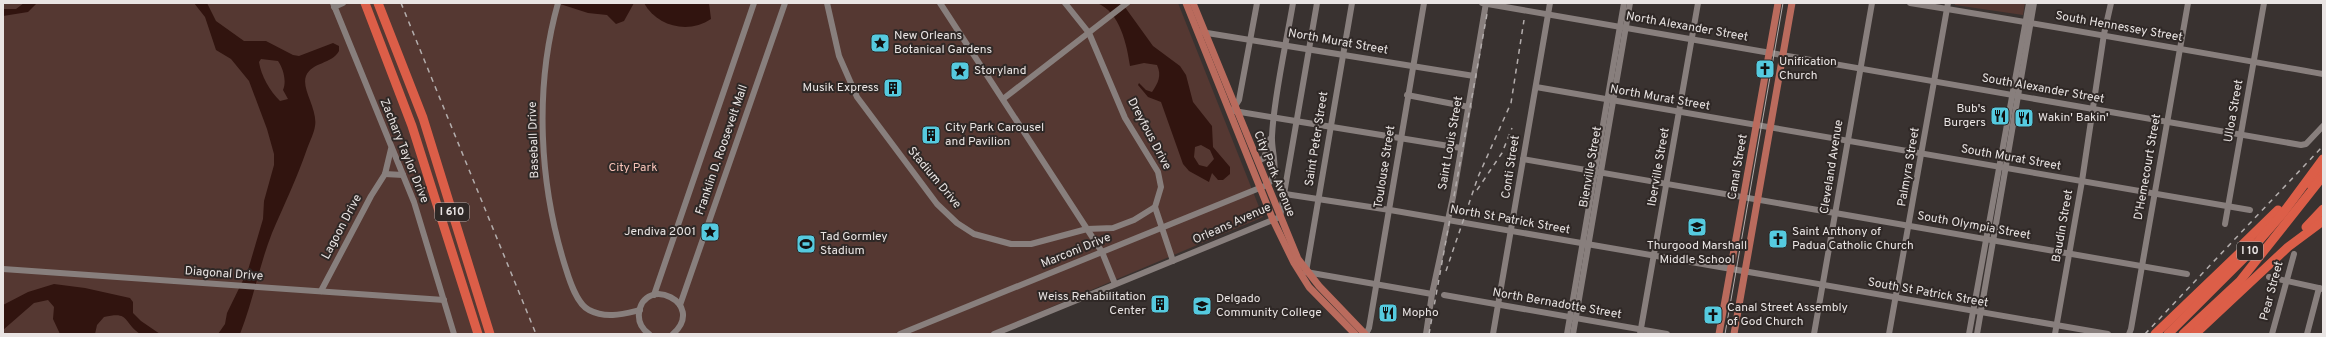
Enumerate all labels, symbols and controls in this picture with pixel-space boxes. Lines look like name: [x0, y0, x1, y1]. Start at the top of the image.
street label: North Alexander Street: [1625, 8, 1749, 46]
street label: South Hennessey Street: [2054, 8, 2184, 46]
street label: North Murat Street: [1287, 25, 1389, 59]
place label: New Orleans Botanical Gardens: [894, 28, 992, 58]
place icon: New Orleans Botanical Gardens: [869, 32, 891, 54]
place label: Unification Church: [1779, 54, 1837, 84]
church icon: Unification Church: [1754, 58, 1776, 80]
place icon: Storyland: [949, 60, 971, 82]
place label: Storyland: [974, 63, 1027, 79]
street label: South Alexander Street: [1980, 70, 2106, 108]
building icon: Musik Express: [882, 77, 904, 99]
street label: Ulloa Street: [2221, 78, 2247, 144]
place label: Musik Express: [803, 80, 879, 96]
street label: North Murat Street: [1609, 81, 1711, 115]
street label: Franklin D. Roosevelt Mall: [692, 83, 752, 217]
street label: Saint Peter Street: [1302, 90, 1332, 188]
street label: Dreyfous Drive: [1123, 95, 1175, 173]
street label: Saint Louis Street: [1435, 95, 1467, 191]
street label: Zachary Taylor Drive: [376, 96, 432, 206]
street label: Baseball Drive: [525, 101, 543, 179]
place label: Bub's Burgers: [1943, 101, 1986, 131]
restaurant icon: Bub's Burgers: [1989, 105, 2011, 127]
restaurant icon: Wakin' Bakin': [2013, 107, 2035, 129]
place label: Wakin' Bakin': [2038, 110, 2109, 126]
street label: D'Hemecourt Street: [2131, 113, 2165, 221]
street label: Cleveland Avenue: [1817, 119, 1847, 215]
place label: City Park Carousel and Pavilion: [945, 120, 1044, 150]
building icon: City Park Carousel and Pavilion: [920, 124, 942, 146]
street label: Toulouse Street: [1371, 124, 1399, 210]
street label: Bienville Street: [1576, 125, 1606, 209]
street label: Iberville Street: [1644, 126, 1674, 208]
street label: Palmyra Street: [1894, 126, 1924, 208]
street label: City Park Avenue: [1249, 129, 1299, 219]
street label: Canal Street: [1724, 133, 1752, 201]
street label: Conti Street: [1498, 134, 1524, 200]
street label: South Murat Street: [1960, 141, 2062, 175]
street label: Stadium Drive: [903, 144, 965, 212]
park label: City Park: [608, 160, 658, 176]
street label: Baudin Street: [2049, 188, 2077, 264]
street label: Lagoon Drive: [318, 192, 366, 262]
street label: Orleans Avenue: [1190, 200, 1274, 248]
street label: North St Patrick Street: [1449, 202, 1571, 238]
road number: I 610: [435, 203, 469, 221]
street label: South Olympia Street: [1916, 208, 2032, 244]
school or university icon: Thurgood Marshall Middle School: [1686, 216, 1708, 238]
place icon: Jendiva 2001: [699, 221, 721, 243]
place label: Jendiva 2001: [624, 224, 696, 240]
place label: Saint Anthony of Padua Catholic Church: [1792, 224, 1914, 254]
church icon: Saint Anthony of Padua Catholic Church: [1767, 228, 1789, 250]
place label: Tad Gormley Stadium: [820, 229, 888, 259]
street label: Marconi Drive: [1039, 230, 1113, 272]
sports icon: Tad Gormley Stadium: [795, 233, 817, 255]
place label: Thurgood Marshall Middle School: [1647, 238, 1747, 268]
road number: I 10: [2237, 242, 2263, 260]
street label: Pear Street: [2256, 259, 2288, 323]
street label: Diagonal Drive: [184, 263, 264, 285]
street label: South St Patrick Street: [1866, 275, 1990, 311]
street label: North Bernadotte Street: [1491, 285, 1623, 323]
place label: Weiss Rehabilitation Center: [1038, 289, 1146, 319]
place label: Delgado Community College: [1216, 291, 1322, 321]
building icon: Weiss Rehabilitation Center: [1149, 293, 1171, 315]
school or university icon: Delgado Community College: [1191, 295, 1213, 317]
place label: Canal Street Assembly of God Church: [1727, 300, 1848, 330]
restaurant icon: Mopho: [1377, 302, 1399, 324]
church icon: Canal Street Assembly of God Church: [1702, 304, 1724, 326]
place label: Mopho: [1402, 305, 1439, 321]

